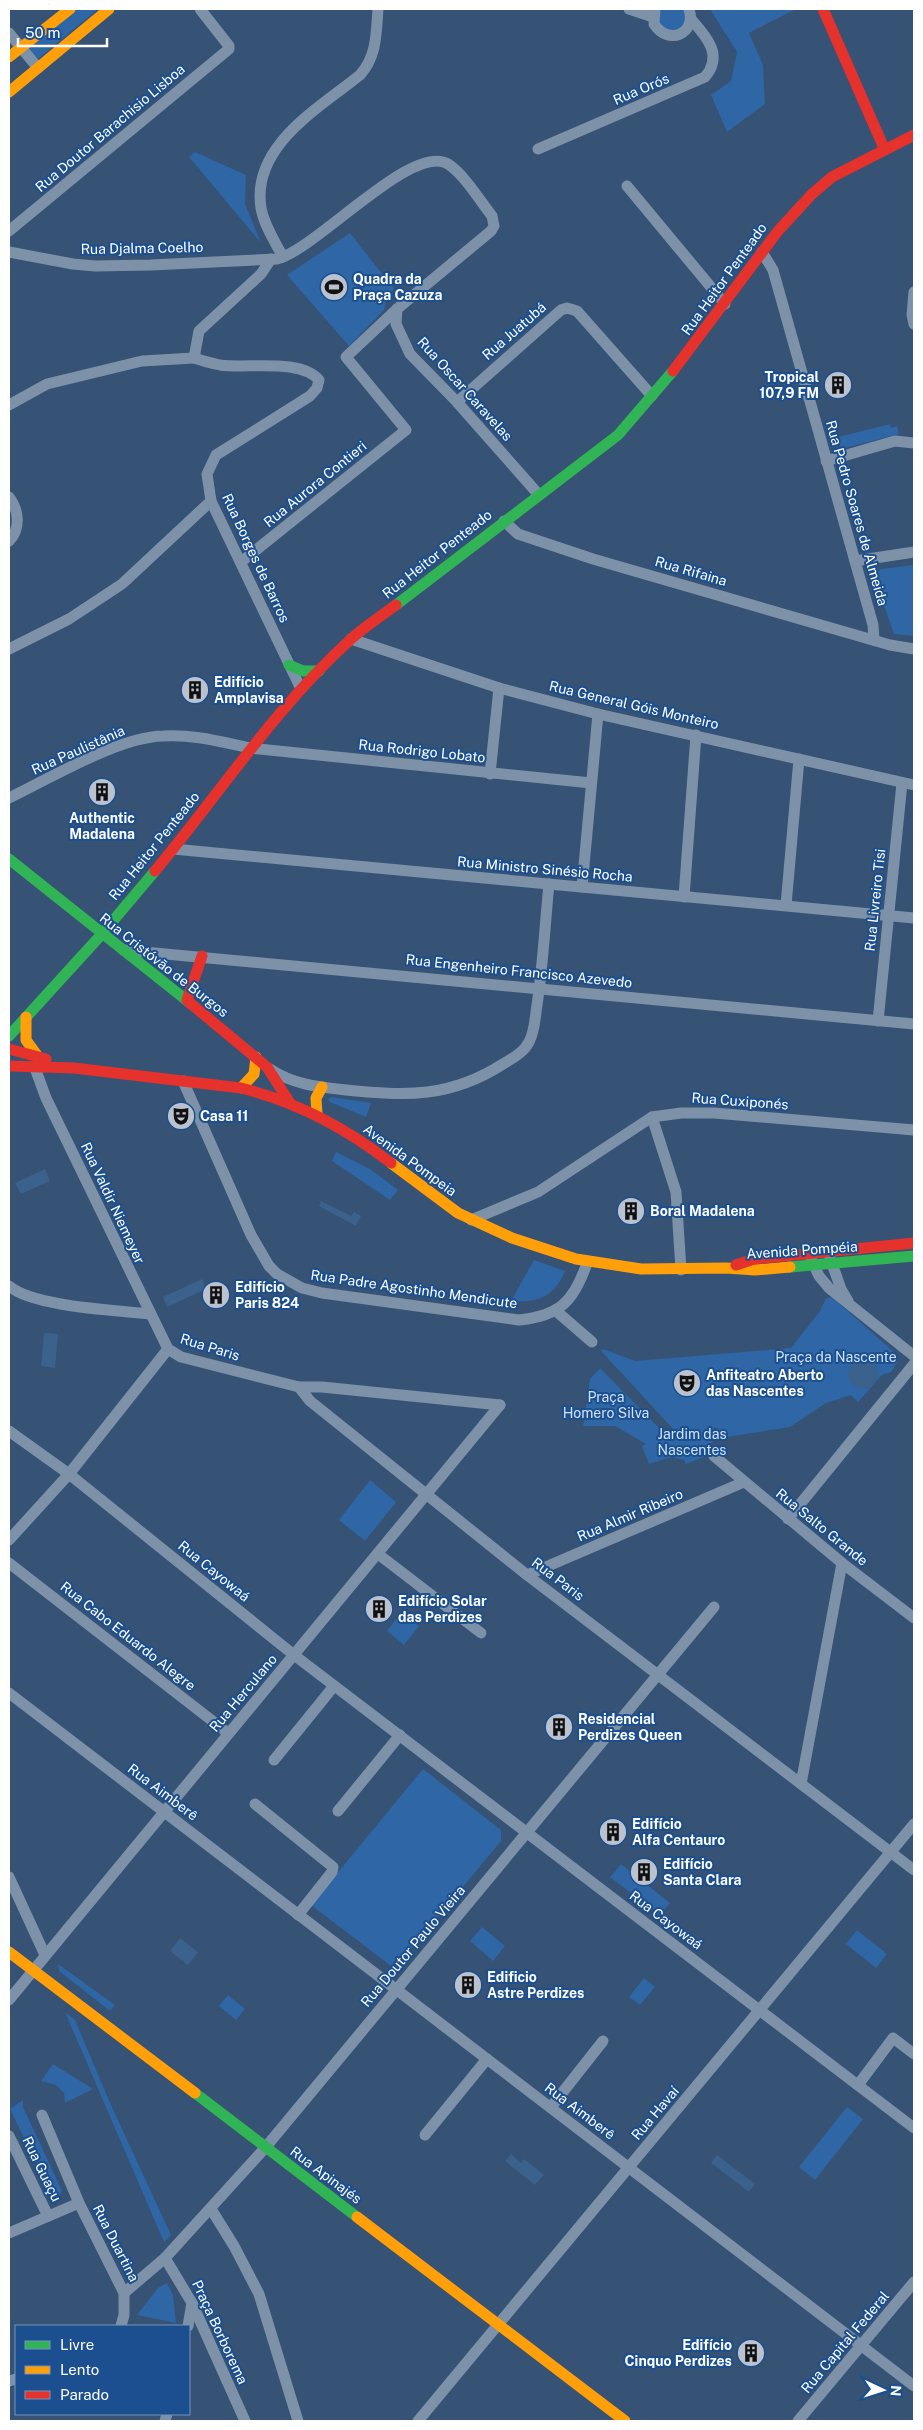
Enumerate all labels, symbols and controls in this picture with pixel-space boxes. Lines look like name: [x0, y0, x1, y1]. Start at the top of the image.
scale bar: [18, 15, 106, 47]
text: 50 m: [25, 24, 60, 41]
street label: Rua Doutor Barachisio Lisboa: [32, 61, 188, 195]
street label: Rua Orós: [611, 70, 671, 108]
street label: Rua Heitor Penteado: [678, 220, 770, 338]
street label: Rua Djalma Coelho: [80, 239, 204, 257]
place label: Quadra da Praça Cazuza: [353, 271, 442, 303]
sports icon: Quadra da Praça Cazuza: [319, 272, 349, 302]
street label: Rua Juatubá: [479, 299, 549, 363]
street label: Rua Oscar Caravelas: [414, 334, 516, 444]
place label: Tropical 107,9 FM: [759, 369, 819, 401]
building icon: Tropical 107,9 FM: [823, 370, 853, 400]
street label: Rua Pedro Soares de Almeida: [823, 418, 891, 608]
street label: Rua Aurora Contieri: [260, 438, 370, 530]
street label: Rua Borges de Barros: [219, 491, 293, 625]
street label: Rua Heitor Penteado: [379, 506, 495, 602]
street label: Rua Rifaina: [653, 553, 729, 589]
place label: Edifício Amplavisa: [214, 674, 284, 706]
building icon: Edifício Amplavisa: [180, 675, 210, 705]
street label: Rua General Góis Monteiro: [548, 678, 720, 732]
street label: Rua Paulistânia: [29, 722, 127, 778]
street label: Rua Rodrigo Lobato: [358, 736, 486, 766]
building icon: Authentic Madalena: [87, 777, 117, 807]
street label: Rua Heitor Penteado: [106, 789, 203, 903]
place label: Authentic Madalena: [69, 810, 135, 842]
street label: Rua Livreiro Tisi: [862, 848, 888, 952]
street label: Rua Ministro Sinésio Rocha: [457, 853, 633, 885]
street label: Rua Cristóvão de Burgos: [97, 910, 231, 1020]
street label: Rua Engenheiro Francisco Azevedo: [405, 951, 633, 991]
street label: Rua Cuxiponés: [691, 1090, 789, 1112]
theatre icon: Casa 11: [166, 1101, 196, 1131]
place label: Casa 11: [200, 1108, 248, 1124]
street label: Avenida Pompeia: [360, 1121, 460, 1199]
street label: Rua Valdir Niemeyer: [78, 1140, 148, 1266]
building icon: Boral Madalena: [616, 1196, 646, 1226]
place label: Boral Madalena: [650, 1203, 755, 1219]
street label: Avenida Pompéia: [746, 1238, 858, 1262]
street label: Rua Padre Agostinho Mendicute: [310, 1267, 518, 1311]
place label: Edifício Paris 824: [235, 1279, 299, 1311]
building icon: Edifício Paris 824: [201, 1280, 231, 1310]
street label: Rua Paris: [178, 1330, 242, 1364]
park label: Praça da Nascente: [775, 1349, 897, 1365]
place label: Anfiteatro Aberto das Nascentes: [706, 1367, 824, 1399]
theatre icon: Anfiteatro Aberto das Nascentes: [672, 1368, 702, 1398]
park label: Praça Homero Silva: [563, 1389, 649, 1421]
park label: Jardim das Nascentes: [658, 1426, 726, 1458]
street label: Rua Almir Ribeiro: [575, 1485, 685, 1545]
street label: Rua Salto Grande: [773, 1485, 871, 1569]
street label: Rua Cayowaá: [175, 1537, 253, 1605]
street label: Rua Paris: [529, 1554, 587, 1604]
street label: Rua Cabo Eduardo Alegre: [57, 1578, 199, 1694]
place label: Edifício Solar das Perdizes: [398, 1593, 487, 1625]
building icon: Edifício Solar das Perdizes: [364, 1594, 394, 1624]
street label: Rua Herculano: [206, 1651, 280, 1735]
place label: Residencial Perdizes Queen: [578, 1711, 682, 1743]
building icon: Residencial Perdizes Queen: [544, 1712, 574, 1742]
street label: Rua Aimberê: [125, 1760, 201, 1824]
place label: Edifício Alfa Centauro: [632, 1816, 725, 1848]
building icon: Edifício Alfa Centauro: [598, 1817, 628, 1847]
place label: Edifício Santa Clara: [663, 1856, 742, 1888]
building icon: Edifício Santa Clara: [629, 1857, 659, 1887]
street label: Rua Doutor Paulo Vieira: [358, 1882, 468, 2010]
street label: Rua Cayowaá: [626, 1887, 706, 1953]
place label: Edificio Astre Perdizes: [487, 1969, 584, 2001]
building icon: Edificio Astre Perdizes: [453, 1970, 483, 2000]
street label: Rua Aimberê: [542, 2079, 618, 2143]
street label: Rua Havaí: [628, 2083, 682, 2143]
street label: Rua Guaçu: [19, 2134, 65, 2204]
street label: Rua Apinajés: [287, 2143, 365, 2207]
street label: Rua Duartina: [90, 2202, 142, 2284]
street label: Praça Borborema: [189, 2278, 251, 2386]
street label: Rua Capital Federal: [798, 2288, 892, 2396]
legend: [15, 2325, 190, 2415]
text: Livre: [60, 2336, 94, 2353]
place label: Edifício Cinquo Perdizes: [625, 2337, 732, 2369]
building icon: Edifício Cinquo Perdizes: [736, 2338, 766, 2368]
text: Lento: [60, 2361, 99, 2378]
north arrow: [858, 2365, 908, 2415]
text: N: [888, 2385, 904, 2397]
text: Parado: [60, 2386, 109, 2403]

